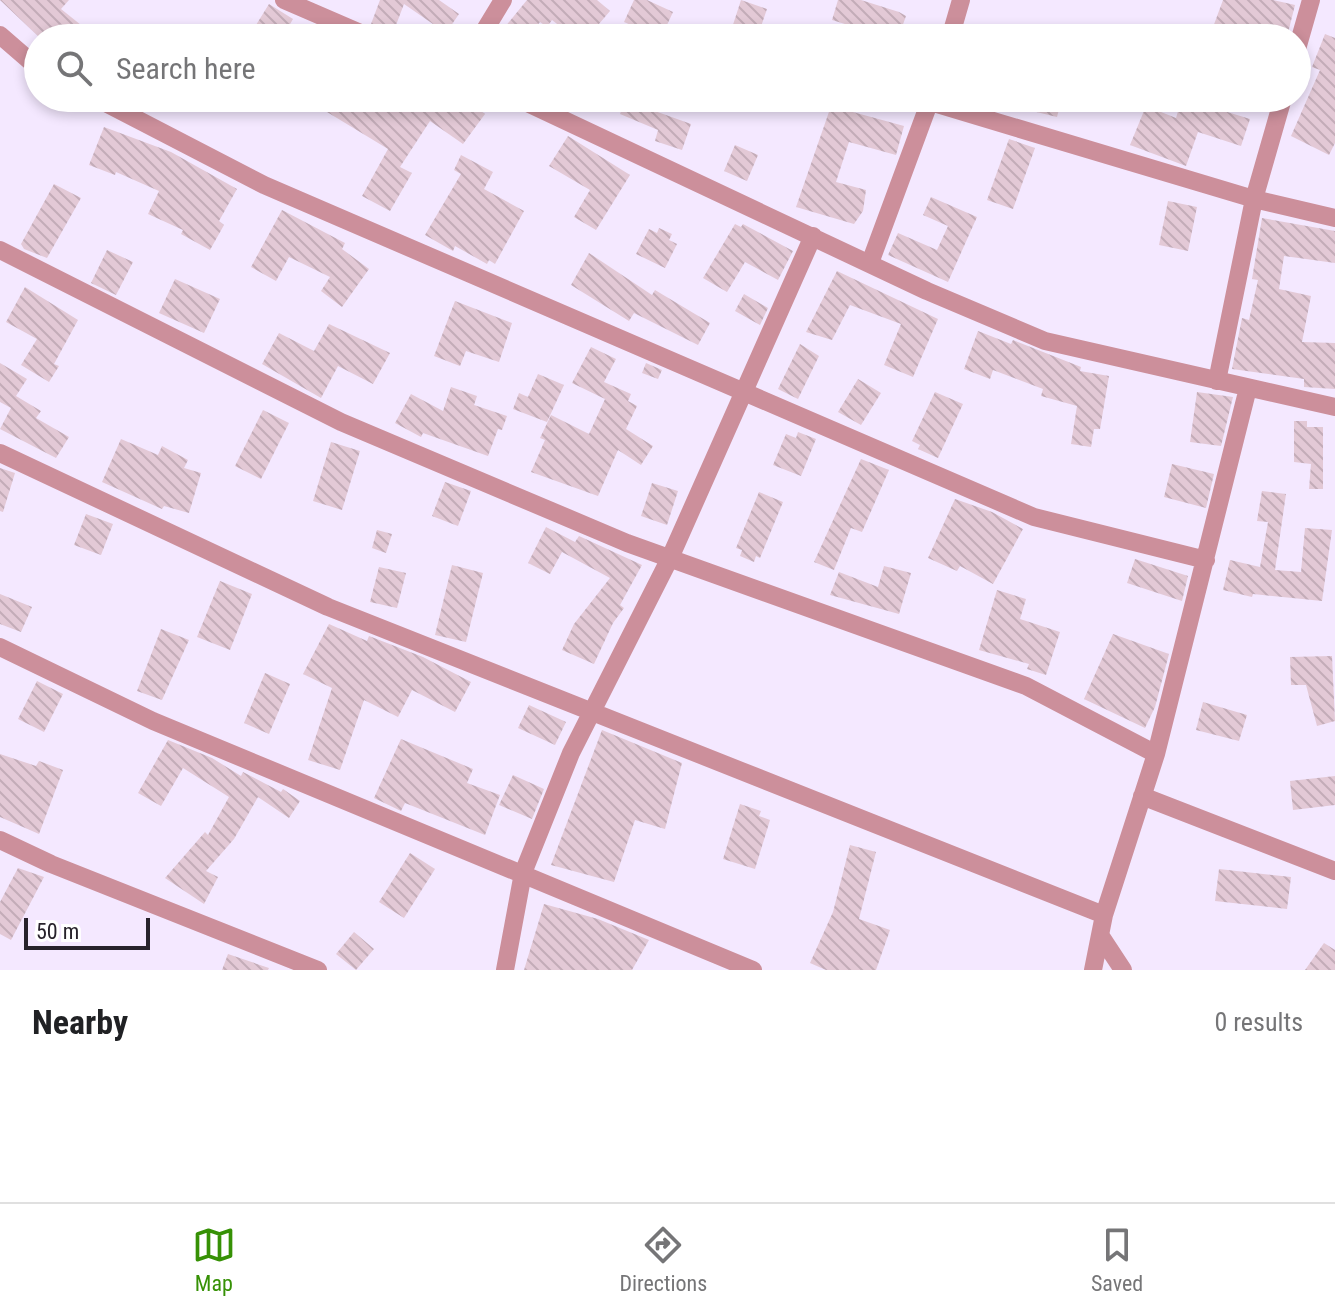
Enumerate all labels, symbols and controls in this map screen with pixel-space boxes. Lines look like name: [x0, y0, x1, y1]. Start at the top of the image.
search box: [24, 24, 1311, 112]
icon: search: [52, 46, 96, 90]
text: Search here: [116, 51, 256, 86]
scale bar: [24, 914, 150, 950]
text: 50 m: [36, 919, 79, 944]
text: Nearby: [32, 1002, 128, 1042]
text: 0 results: [1214, 1007, 1303, 1037]
tab: Map: [192, 1223, 236, 1296]
tab: Directions: [619, 1223, 707, 1296]
tab: Saved: [1091, 1223, 1143, 1296]

